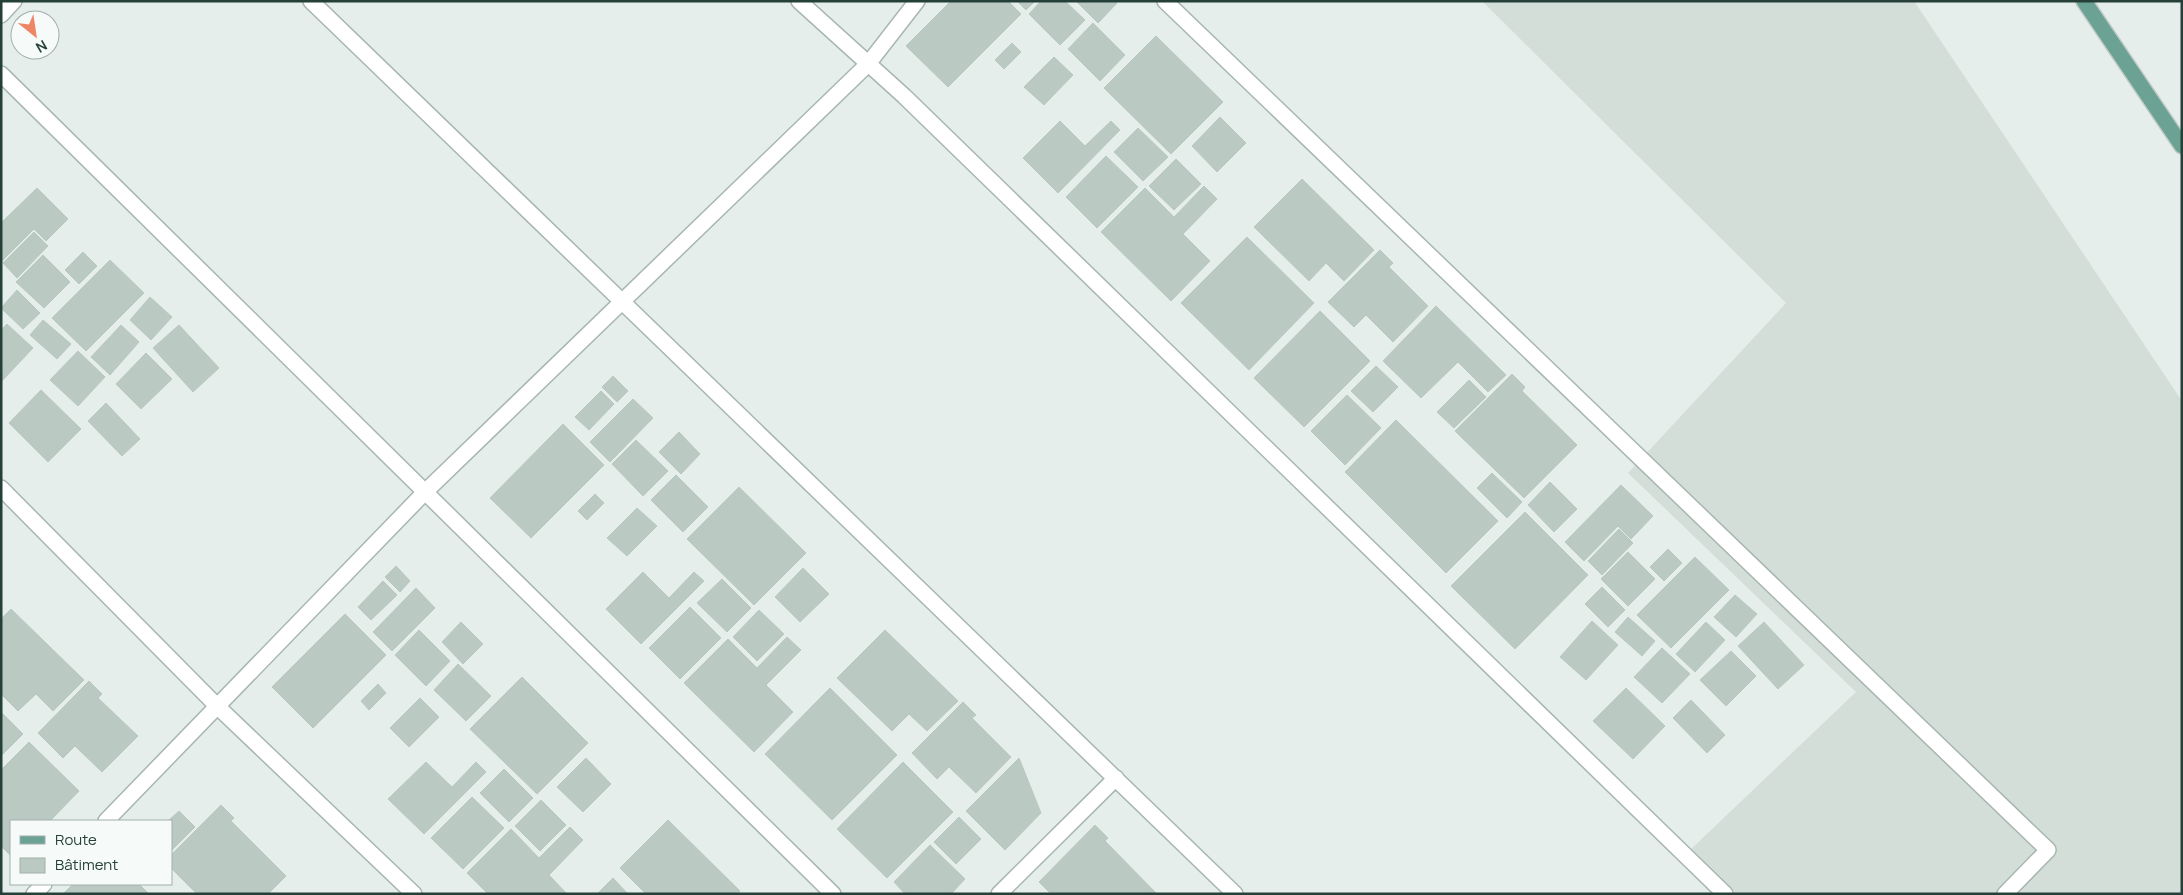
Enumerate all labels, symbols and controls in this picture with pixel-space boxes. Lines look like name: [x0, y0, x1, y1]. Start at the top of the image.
north arrow: [10, 10, 60, 60]
text: N: [33, 36, 51, 57]
legend: [10, 820, 172, 885]
text: Route: [55, 829, 97, 850]
text: Bâtiment: [55, 854, 118, 875]

